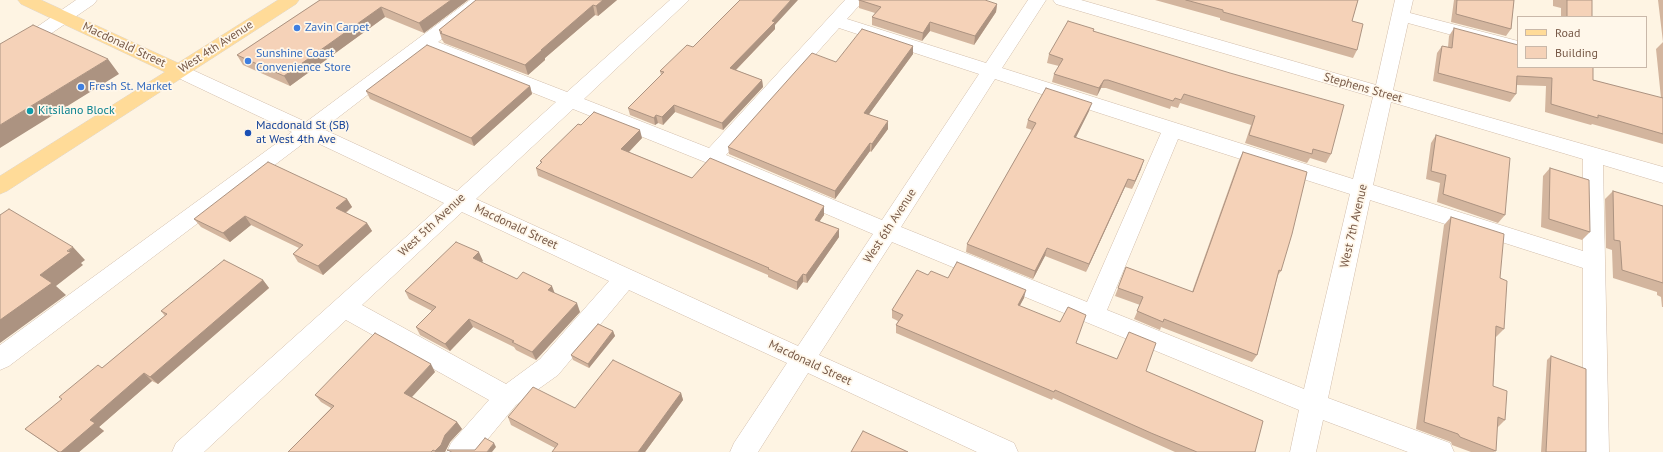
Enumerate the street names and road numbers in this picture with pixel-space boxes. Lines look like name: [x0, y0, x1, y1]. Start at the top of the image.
street label: West 4th Avenue: [176, 18, 256, 76]
street label: Macdonald Street: [80, 19, 168, 71]
street label: Stephens Street: [1322, 70, 1404, 106]
street label: West 7th Avenue: [1337, 183, 1371, 269]
street label: West 6th Avenue: [861, 186, 919, 266]
street label: West 5th Avenue: [396, 191, 468, 259]
street label: Macdonald Street: [472, 201, 560, 253]
street label: Macdonald Street: [766, 337, 854, 389]

